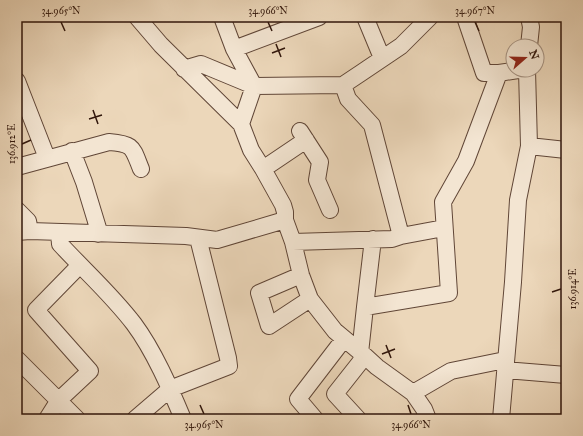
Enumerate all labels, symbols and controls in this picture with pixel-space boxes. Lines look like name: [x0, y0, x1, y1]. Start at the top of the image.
text: 34.965°N: [41, 5, 81, 17]
text: 34.966°N: [248, 5, 288, 17]
text: 34.967°N: [455, 5, 495, 17]
north arrow: [505, 38, 545, 78]
text: N: [526, 48, 542, 62]
text: 136.912°E: [6, 124, 18, 164]
text: 136.914°E: [567, 269, 579, 309]
text: 34.965°N: [184, 419, 224, 431]
text: 34.966°N: [391, 419, 431, 431]

